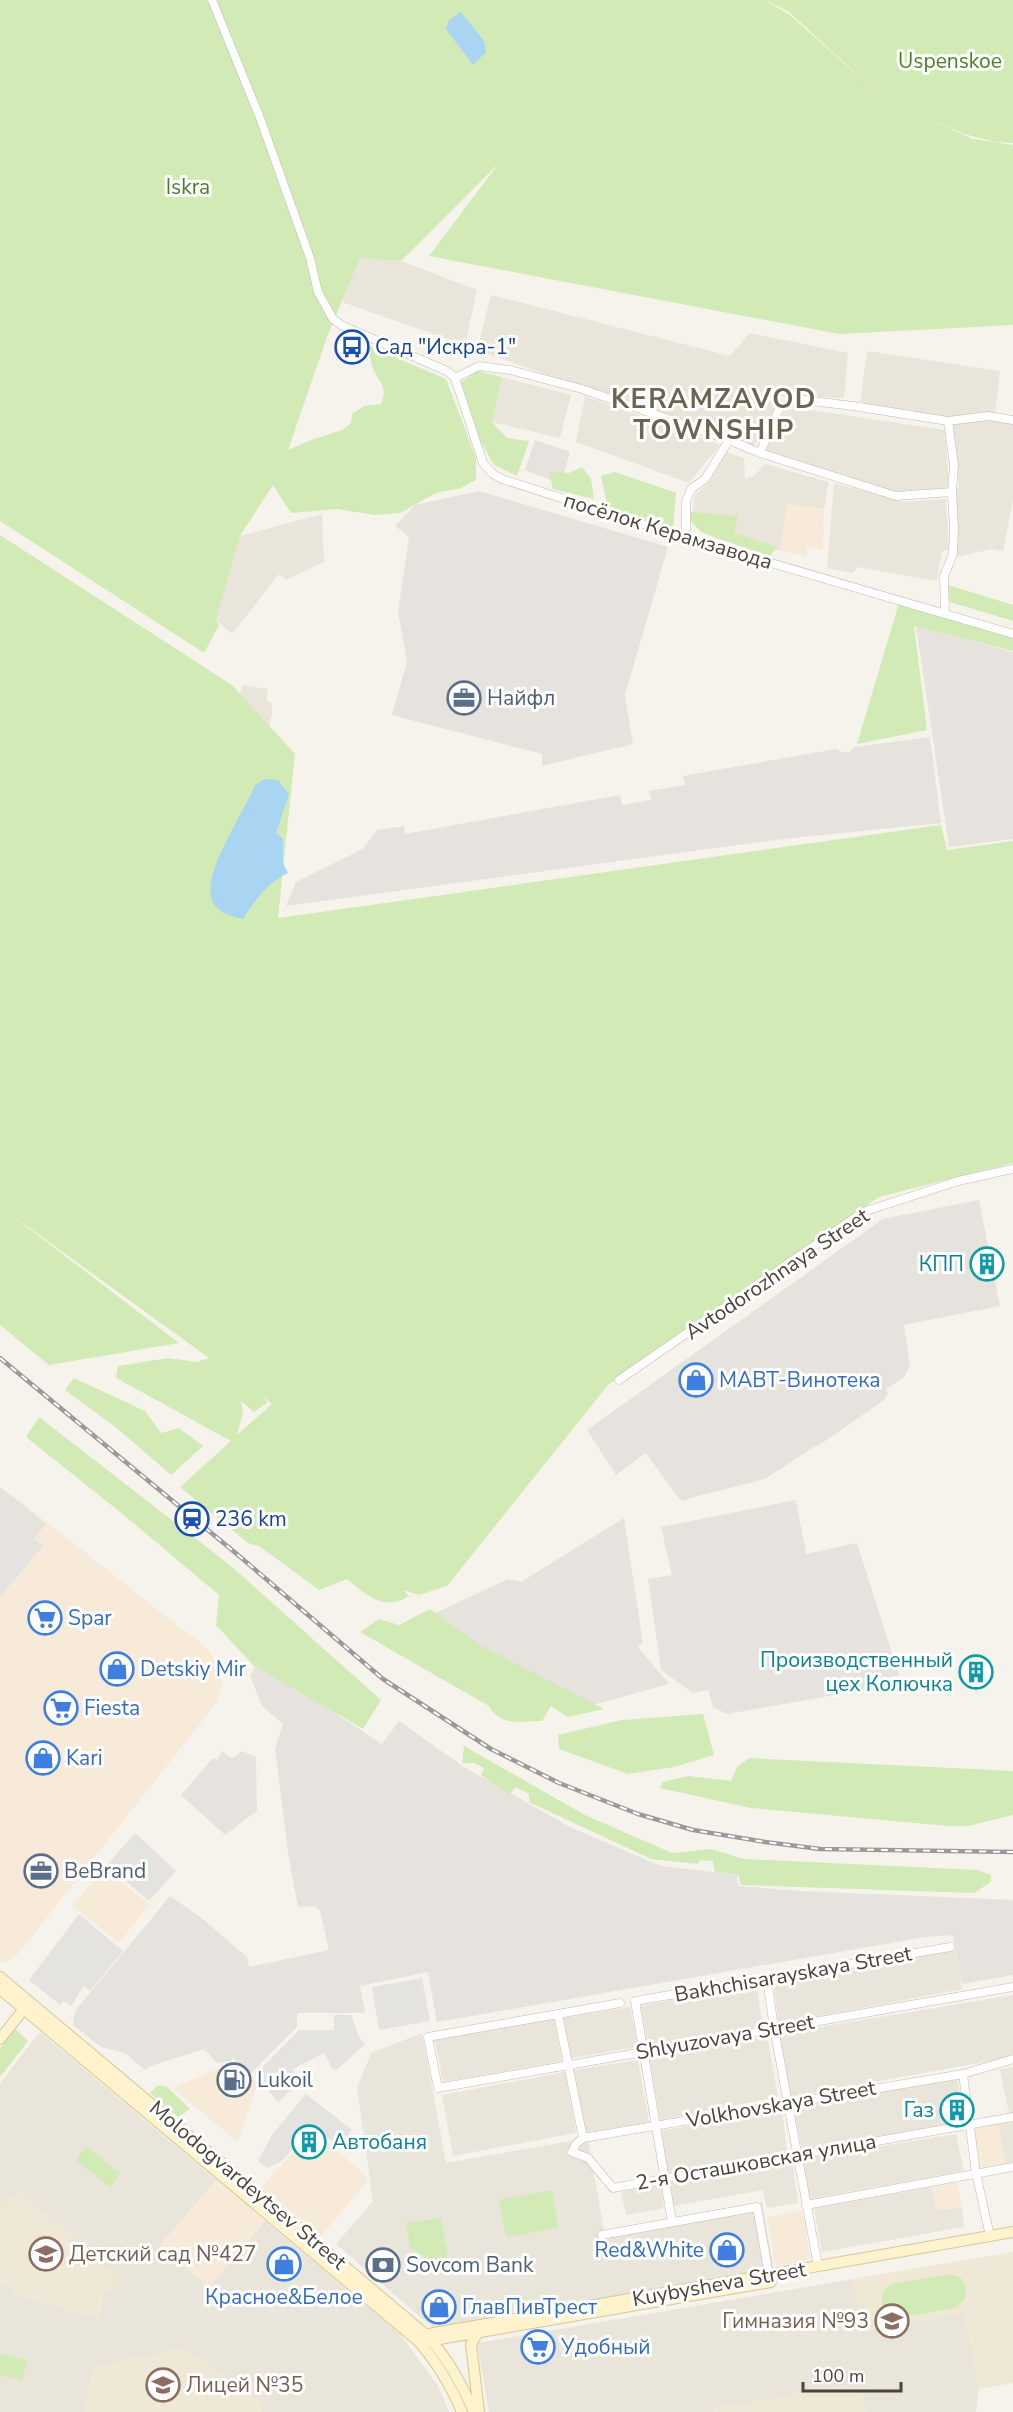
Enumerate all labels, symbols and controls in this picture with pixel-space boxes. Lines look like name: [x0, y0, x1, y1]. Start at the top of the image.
park label: Uspenskoe: [898, 47, 1002, 75]
park label: Iskra: [166, 173, 210, 201]
bus stop icon: Сад "Искра-1": [334, 329, 370, 365]
place label: Сад "Искра-1": [375, 333, 516, 361]
district label: KERAMZAVOD TOWNSHIP: [611, 381, 817, 449]
street label: посёлок Керамзавода: [560, 486, 776, 576]
office icon: Найфл: [446, 680, 482, 716]
place label: Найфл: [487, 684, 555, 712]
street label: Avtodorozhnaya Street: [679, 1201, 875, 1346]
building icon: КПП: [969, 1246, 1005, 1282]
place label: КПП: [919, 1250, 964, 1278]
shop icon: МАВТ-Винотека: [678, 1362, 714, 1398]
place label: МАВТ-Винотека: [719, 1366, 881, 1394]
station icon: 236 km: [174, 1501, 210, 1537]
place label: 236 km: [215, 1505, 287, 1533]
supermarket icon: Spar: [27, 1600, 63, 1636]
place label: Spar: [68, 1604, 112, 1632]
place label: Производственный цех Колючка: [760, 1646, 953, 1698]
shop icon: Detskiy Mir: [99, 1651, 135, 1687]
building icon: Производственный цех Колючка: [958, 1654, 994, 1690]
place label: Detskiy Mir: [140, 1655, 247, 1683]
supermarket icon: Fiesta: [43, 1690, 79, 1726]
place label: Fiesta: [84, 1694, 140, 1722]
shop icon: Kari: [25, 1740, 61, 1776]
place label: Kari: [66, 1744, 103, 1772]
office icon: BeBrand: [23, 1853, 59, 1889]
place label: BeBrand: [64, 1857, 146, 1885]
street label: Bakhchisarayskaya Street: [672, 1939, 914, 2009]
street label: Shlyuzovaya Street: [634, 2007, 817, 2066]
fuel station icon: Lukoil: [216, 2062, 252, 2098]
place label: Lukoil: [257, 2066, 314, 2094]
street label: Volkhovskaya Street: [683, 2073, 878, 2135]
building icon: Газ: [939, 2092, 975, 2128]
street label: Molodogvardeytsev Street: [144, 2094, 353, 2276]
place label: Газ: [904, 2096, 934, 2124]
building icon: Автобаня: [291, 2124, 327, 2160]
street label: 2-я Осташковская улица: [634, 2127, 878, 2197]
place label: Автобаня: [332, 2128, 427, 2156]
shop icon: Red&White: [709, 2232, 745, 2268]
school or university icon: Детский сад №427: [28, 2236, 64, 2272]
place label: Red&White: [594, 2236, 704, 2264]
place label: Детский сад №427: [69, 2240, 256, 2268]
shop icon: Красное&Белое: [266, 2246, 302, 2282]
bank icon: Sovcom Bank: [365, 2247, 401, 2283]
place label: Sovcom Bank: [406, 2251, 534, 2279]
street label: Kuybysheva Street: [630, 2255, 809, 2313]
place label: Красное&Белое: [205, 2283, 363, 2311]
shop icon: ГлавПивТрест: [421, 2289, 457, 2325]
place label: ГлавПивТрест: [462, 2293, 598, 2321]
school or university icon: Гимназия №93: [874, 2303, 910, 2339]
place label: Гимназия №93: [722, 2307, 869, 2335]
supermarket icon: Удобный: [520, 2329, 556, 2365]
place label: Удобный: [560, 2333, 651, 2361]
scale bar: [803, 2355, 900, 2393]
text: 100 m: [812, 2364, 864, 2388]
school or university icon: Лицей №35: [145, 2367, 181, 2403]
place label: Лицей №35: [186, 2371, 303, 2399]

